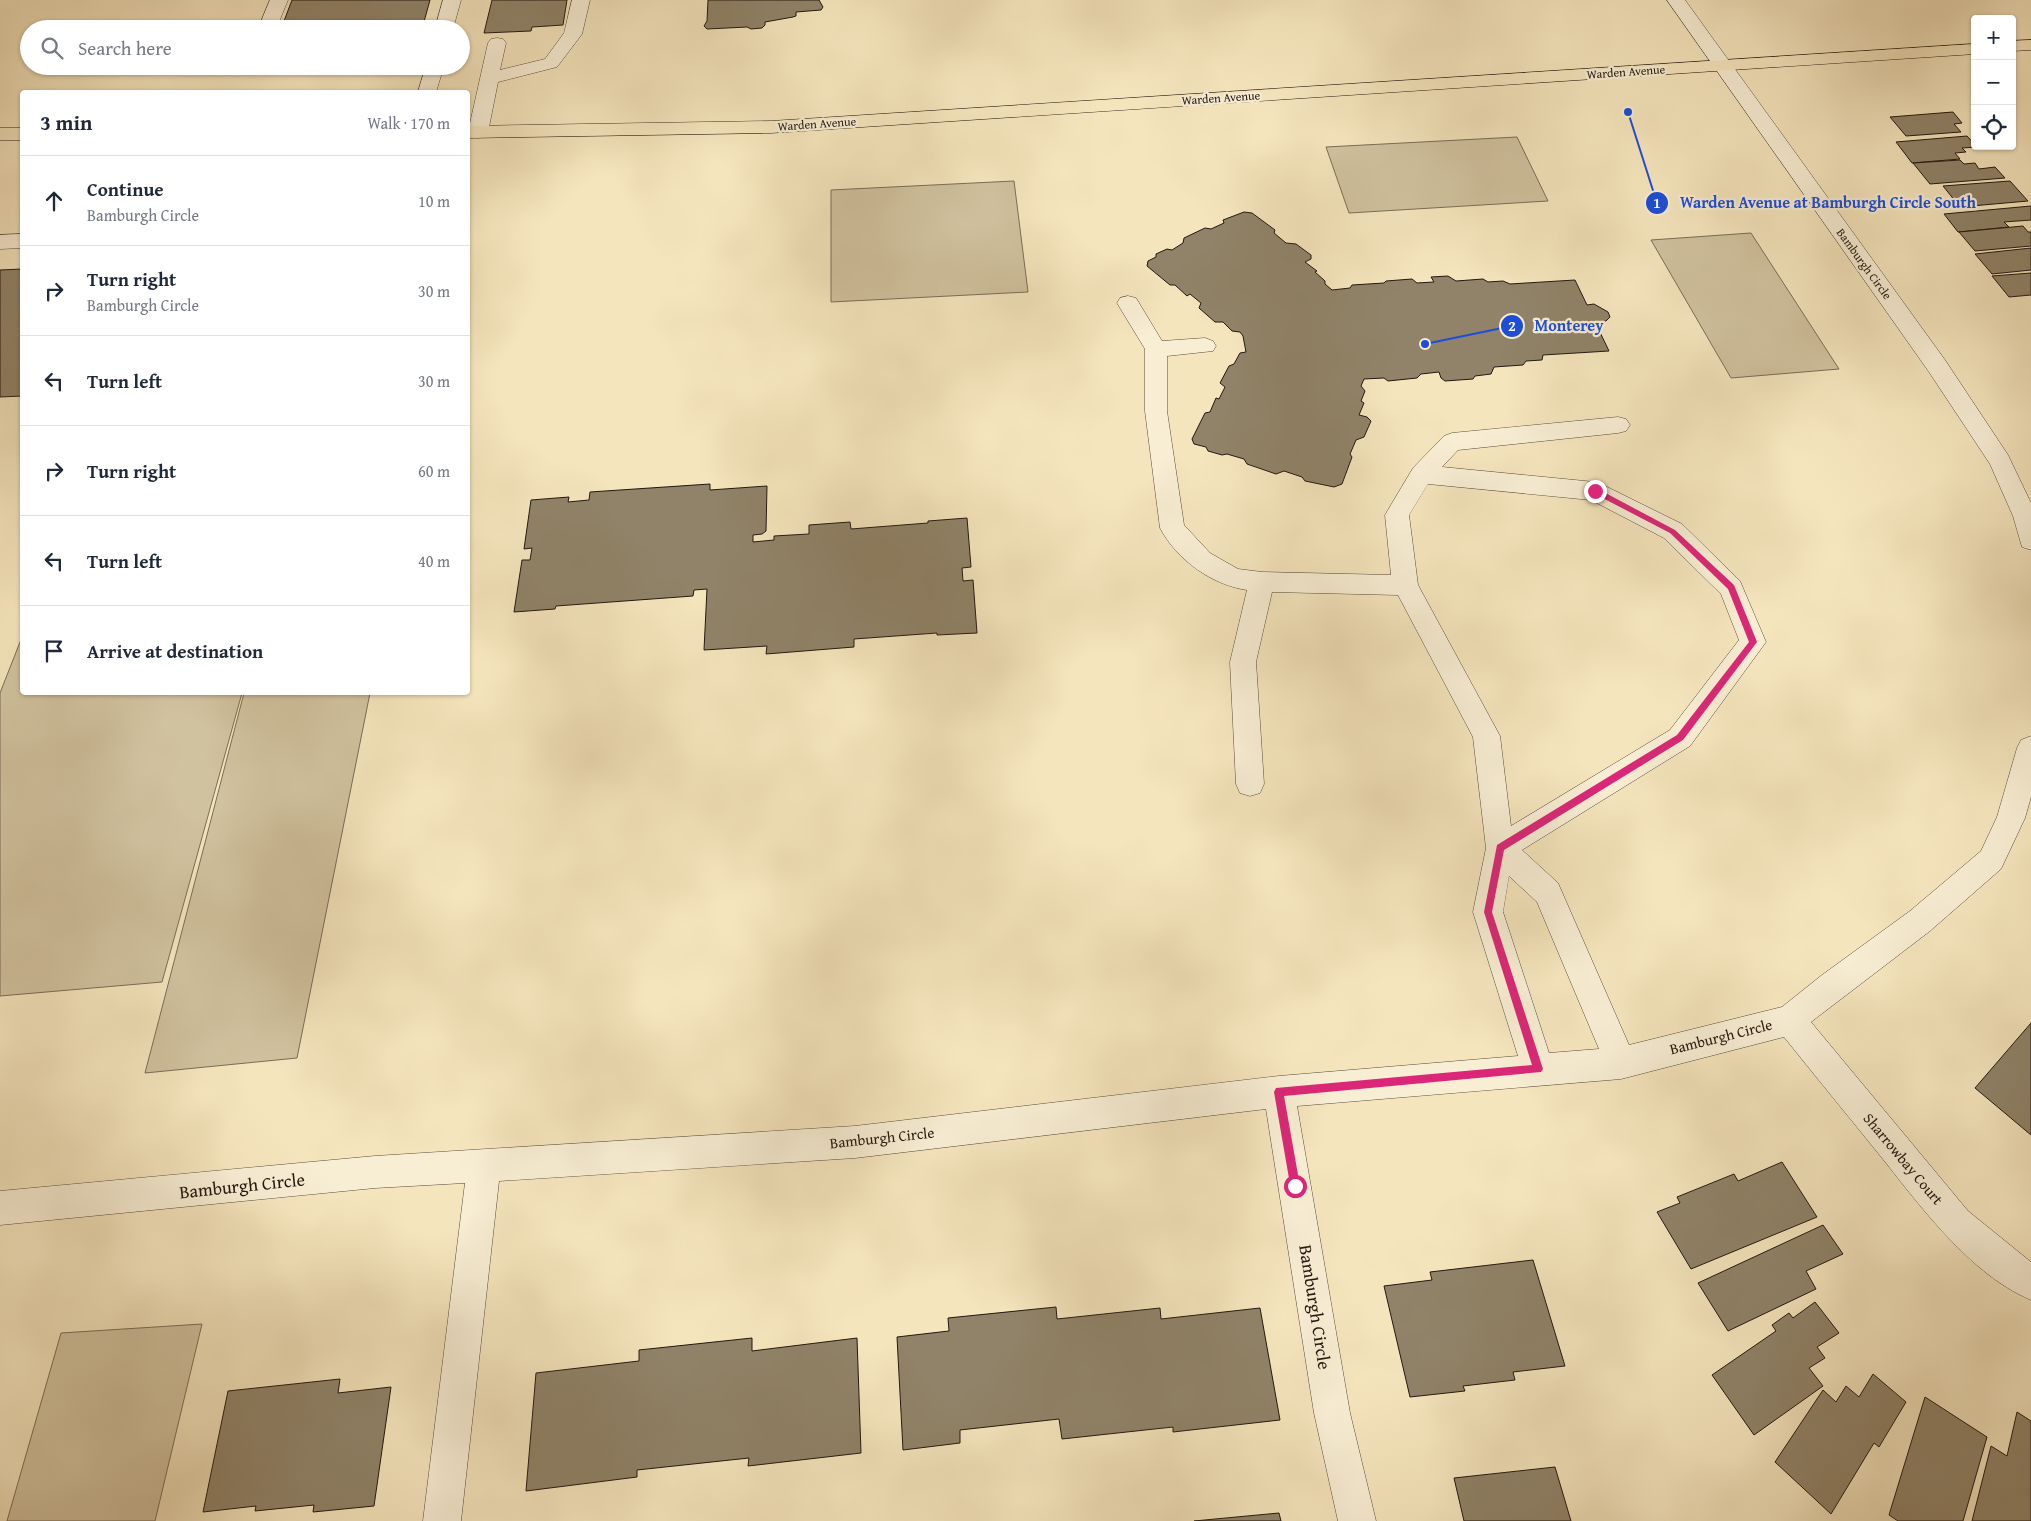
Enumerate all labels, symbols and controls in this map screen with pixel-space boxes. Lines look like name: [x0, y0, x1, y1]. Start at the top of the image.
map controls: [1971, 15, 2016, 150]
button: +: [1971, 15, 2016, 60]
search box: [20, 20, 470, 75]
icon: search: [38, 34, 66, 62]
text: Search here: [78, 34, 172, 62]
street label: Warden Avenue: [1586, 60, 1666, 83]
button: −: [1971, 60, 2016, 105]
street label: Warden Avenue: [1181, 86, 1261, 109]
button: locate: [1971, 105, 2016, 150]
text: 3 min: [40, 107, 92, 138]
text: Walk · 170 m: [367, 111, 450, 135]
street label: Warden Avenue: [777, 112, 857, 135]
text: Continue: [87, 175, 164, 203]
icon: ahead: [40, 187, 68, 215]
callout: Warden Avenue at Bamburgh Circle South: [1645, 187, 1986, 218]
text: 10 m: [418, 189, 450, 213]
text: Warden Avenue at Bamburgh Circle South: [1680, 190, 1977, 214]
text: 1: [1653, 192, 1661, 213]
text: Bamburgh Circle: [87, 203, 199, 227]
street label: Bamburgh Circle: [1833, 225, 1896, 303]
text: Turn right: [87, 265, 176, 293]
icon: right: [40, 277, 68, 305]
text: 30 m: [418, 279, 450, 303]
text: Bamburgh Circle: [87, 293, 199, 317]
callout: Monterey: [1500, 310, 1614, 341]
text: Monterey: [1535, 313, 1604, 337]
text: 2: [1508, 315, 1516, 336]
icon: left: [40, 367, 68, 395]
text: Turn left: [87, 367, 162, 395]
text: 30 m: [418, 369, 450, 393]
icon: right: [40, 457, 68, 485]
text: Turn right: [87, 457, 176, 485]
text: 60 m: [418, 459, 450, 483]
route end: [1584, 480, 1607, 503]
icon: left: [40, 547, 68, 575]
text: Turn left: [87, 547, 162, 575]
text: 40 m: [418, 549, 450, 573]
icon: arrive: [40, 637, 68, 665]
text: Arrive at destination: [87, 637, 263, 665]
street label: Bamburgh Circle: [1667, 1014, 1774, 1059]
street label: Sharrowbay Court: [1859, 1108, 1949, 1210]
street label: Bamburgh Circle: [829, 1122, 935, 1153]
street label: Bamburgh Circle: [178, 1165, 306, 1206]
route start: [1284, 1175, 1307, 1198]
street label: Bamburgh Circle: [1292, 1243, 1339, 1371]

